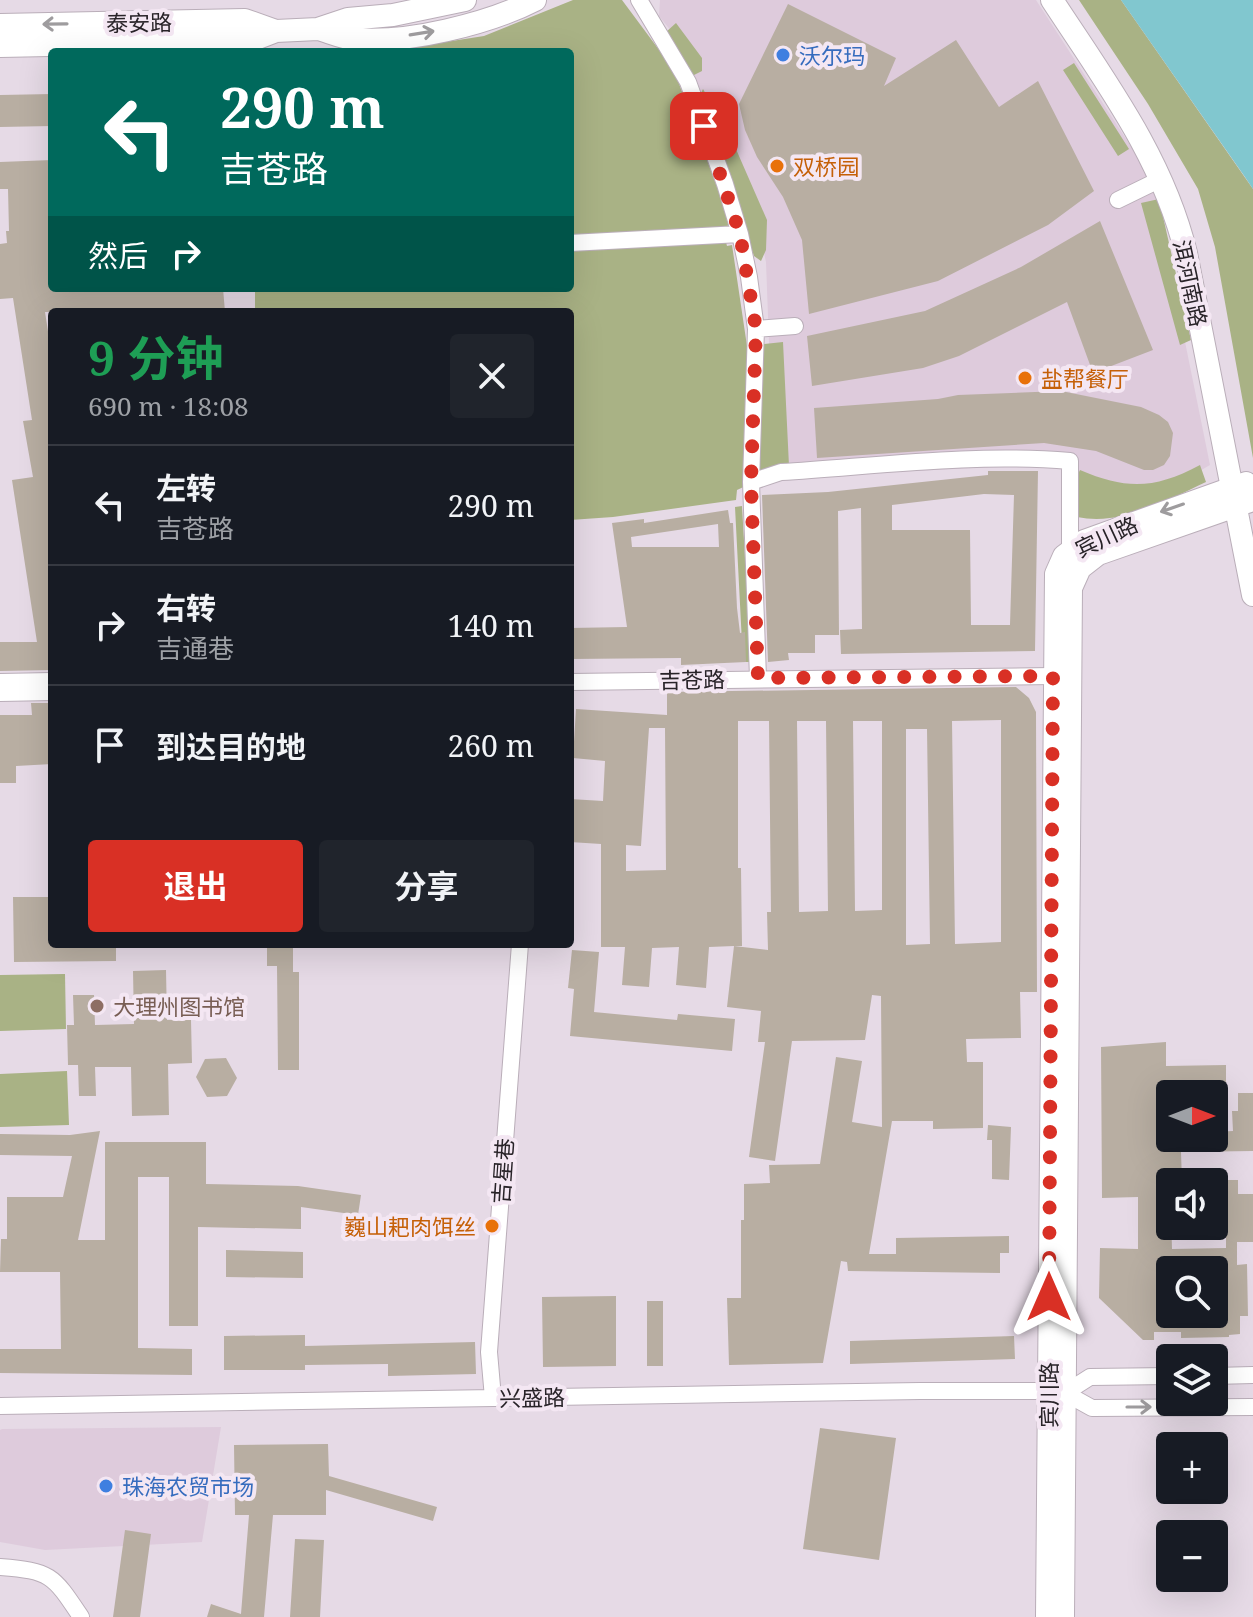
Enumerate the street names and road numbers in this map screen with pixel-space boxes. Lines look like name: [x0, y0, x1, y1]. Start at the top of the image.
street label: 泰安路: [106, 6, 172, 38]
street label: 洱河南路: [1167, 237, 1215, 329]
street label: 宾川路: [1070, 508, 1142, 564]
street label: 吉苍路: [659, 663, 725, 695]
street label: 吉星巷: [485, 1137, 519, 1205]
street label: 宾川路: [1033, 1362, 1063, 1428]
street label: 兴盛路: [499, 1381, 565, 1413]

